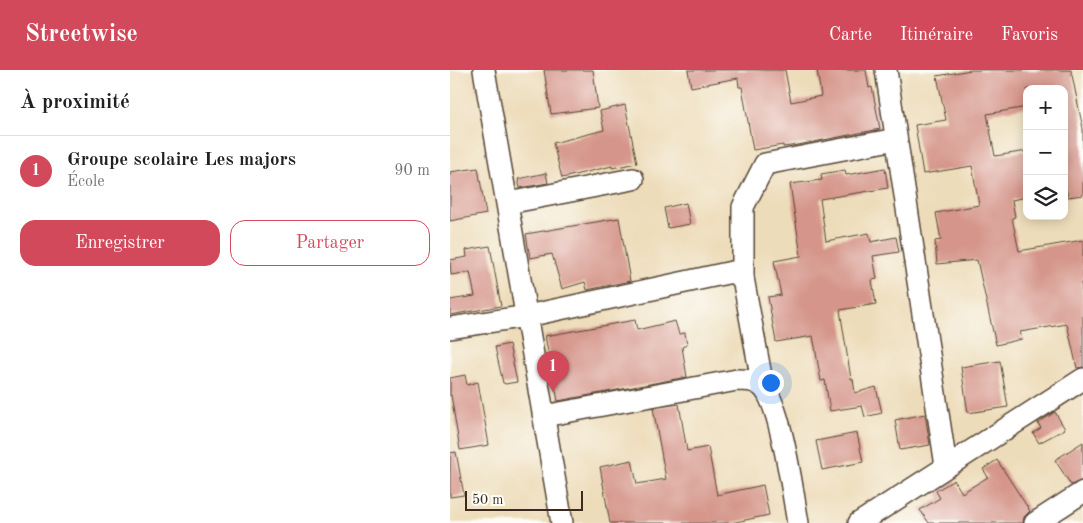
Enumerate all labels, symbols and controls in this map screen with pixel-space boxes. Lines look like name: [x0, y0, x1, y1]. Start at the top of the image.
text: Streetwise: [25, 23, 138, 47]
text: Carte: [829, 26, 872, 44]
text: Itinéraire: [900, 26, 973, 44]
text: Favoris: [1001, 26, 1058, 44]
map controls: [1023, 85, 1068, 220]
button: +: [1023, 85, 1068, 130]
text: À proximité: [20, 92, 130, 113]
button: −: [1023, 130, 1068, 175]
text: Groupe scolaire Les majors: [67, 151, 296, 170]
text: 1: [31, 163, 41, 179]
text: 90 m: [394, 163, 430, 179]
text: École: [67, 174, 105, 190]
button: layers: [1023, 175, 1068, 220]
button: Enregistrer: [20, 220, 220, 266]
button: Partager: [230, 220, 430, 266]
pin: 1: [537, 351, 569, 392]
your location: [758, 370, 784, 396]
scale bar: [465, 488, 582, 511]
text: 50 m: [472, 493, 503, 507]

